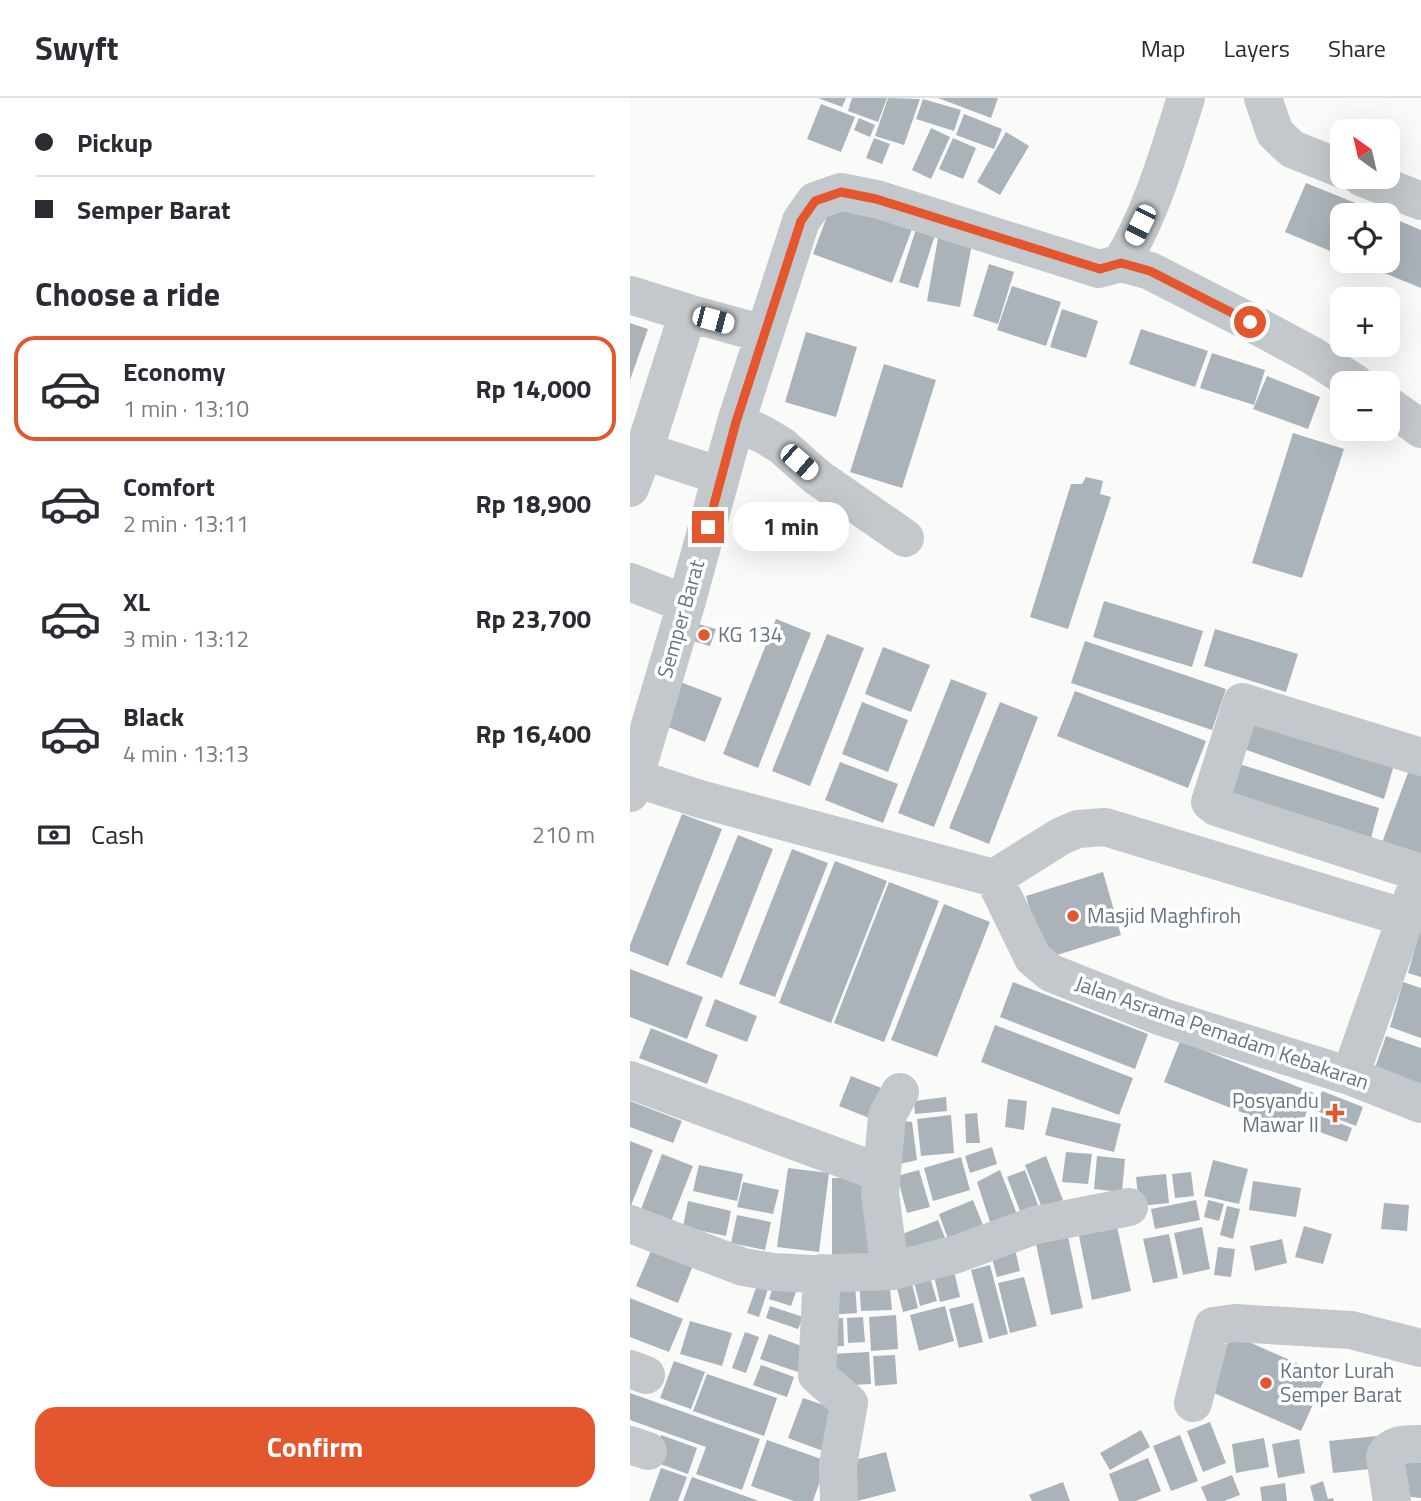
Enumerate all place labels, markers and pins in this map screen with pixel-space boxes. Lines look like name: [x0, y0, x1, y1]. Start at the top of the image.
place label: KG 134: [718, 618, 782, 650]
marker: KG 134: [696, 627, 712, 643]
place label: Masjid Maghfiroh: [1087, 899, 1241, 931]
marker: Masjid Maghfiroh: [1065, 908, 1081, 924]
place label: Posyandu Mawar II: [1232, 1084, 1319, 1140]
marker: Posyandu Mawar II: [1325, 1103, 1345, 1123]
place label: Kantor Lurah Semper Barat: [1280, 1354, 1402, 1410]
marker: Kantor Lurah Semper Barat: [1258, 1375, 1274, 1391]

